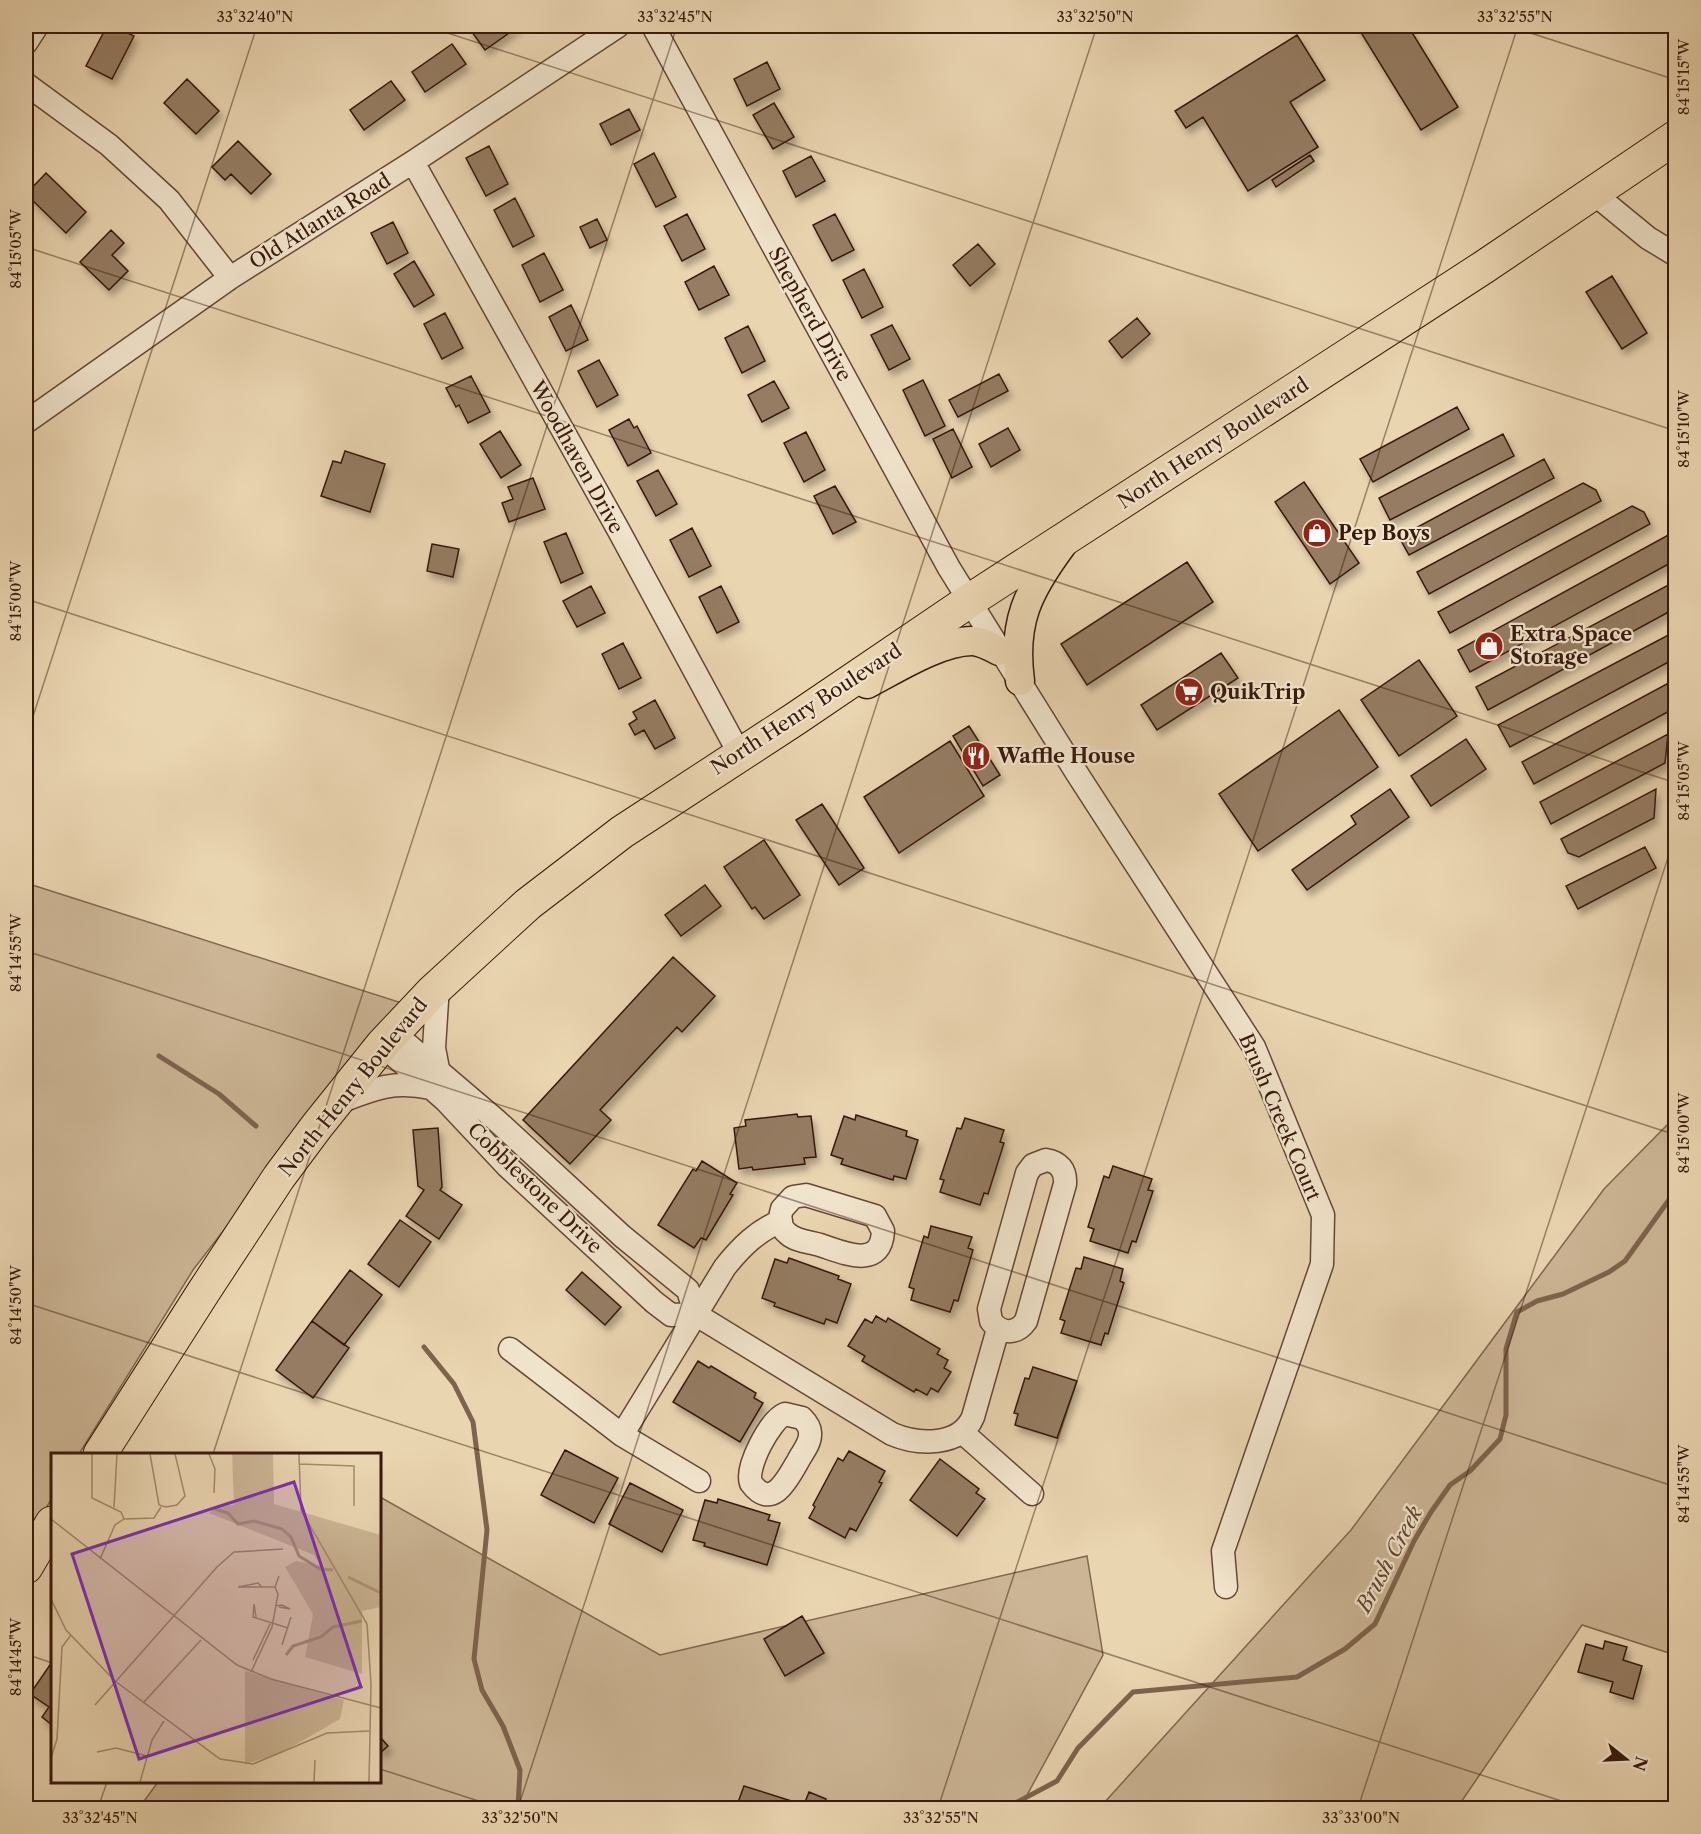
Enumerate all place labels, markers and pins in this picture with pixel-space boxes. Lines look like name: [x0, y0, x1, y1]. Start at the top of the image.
shop icon: Pep Boys: [1301, 517, 1333, 549]
place label: Pep Boys: [1338, 521, 1430, 545]
place label: Extra Space Storage: [1510, 622, 1632, 669]
shop icon: Extra Space Storage: [1473, 630, 1505, 662]
supermarket icon: QuikTrip: [1173, 676, 1205, 708]
place label: QuikTrip: [1210, 680, 1305, 704]
restaurant icon: Waffle House: [960, 740, 992, 772]
place label: Waffle House: [996, 744, 1135, 768]

